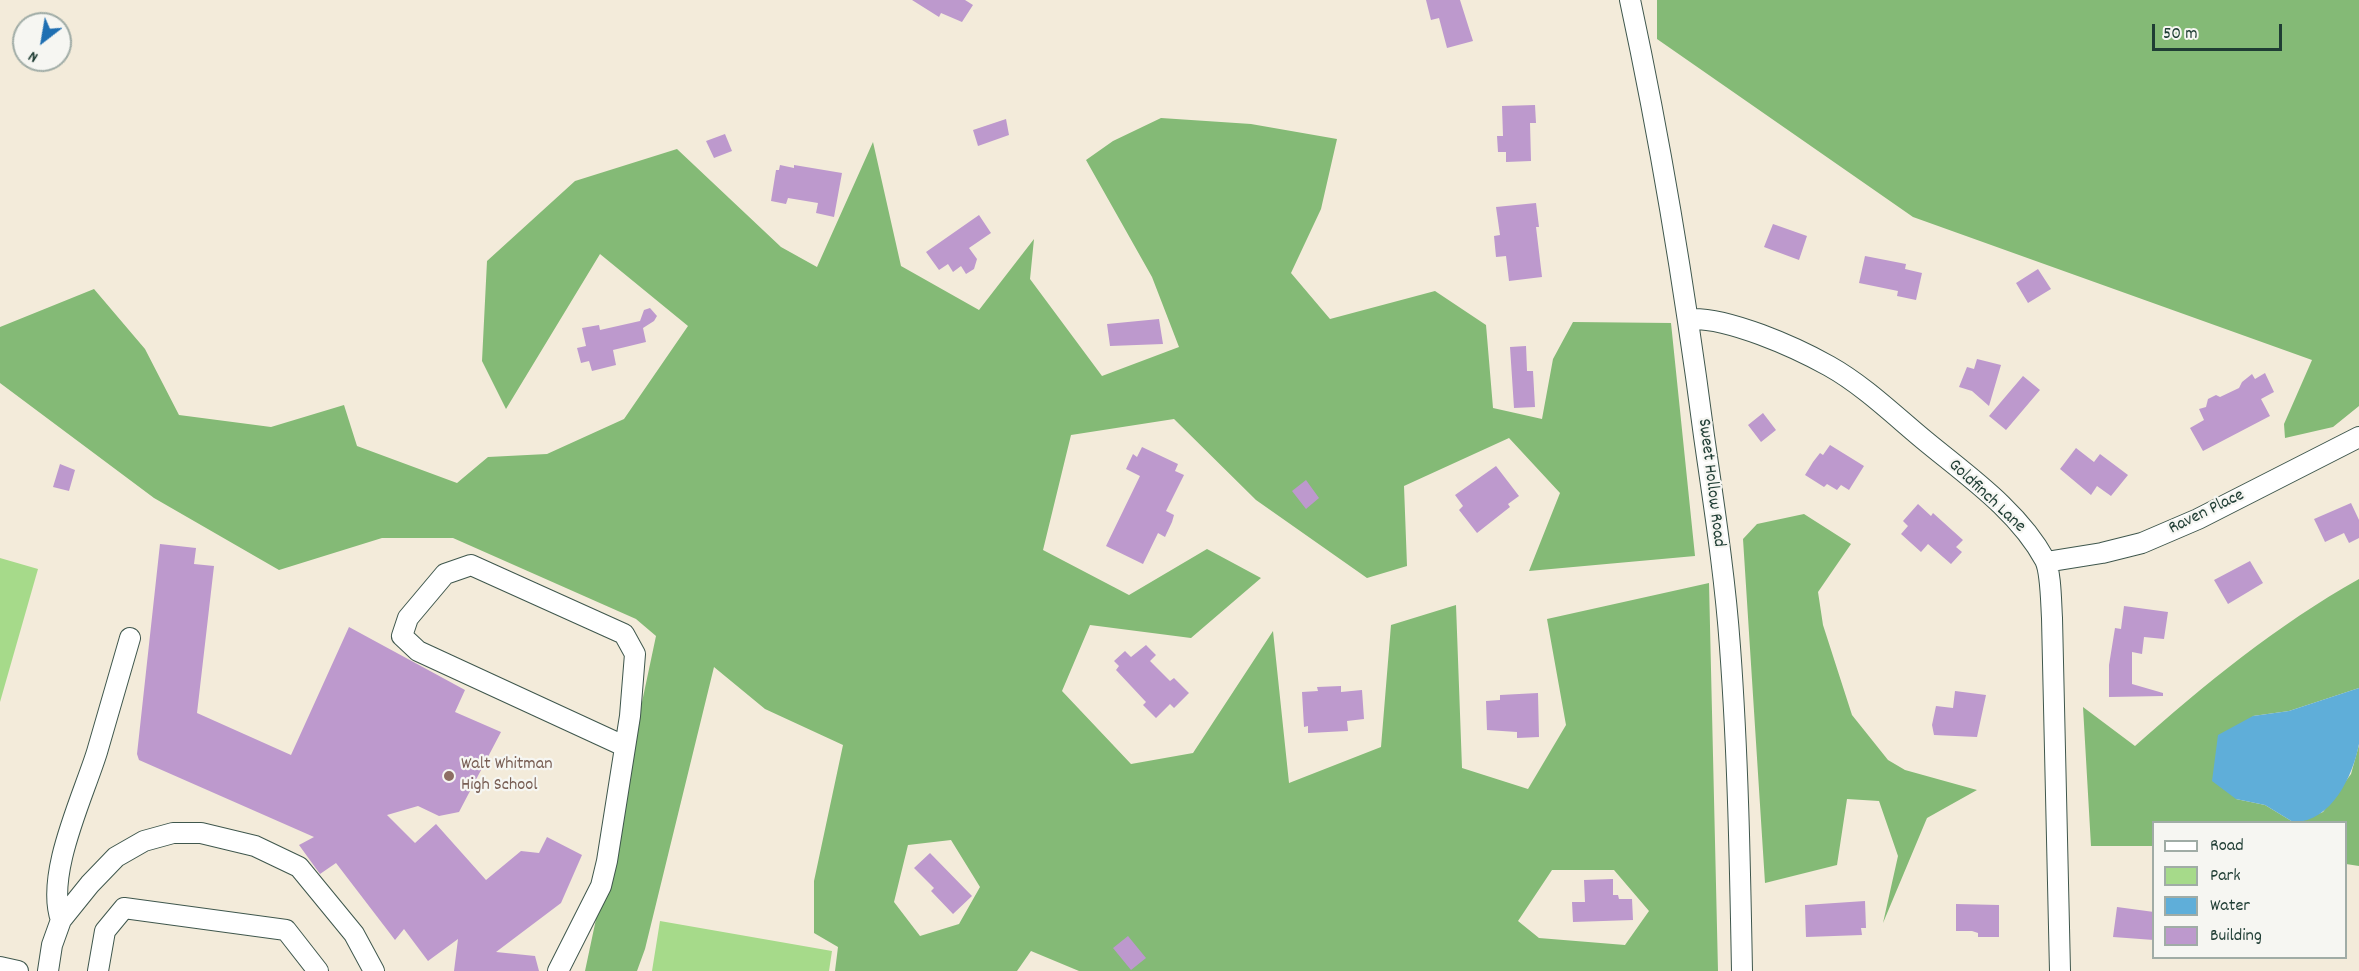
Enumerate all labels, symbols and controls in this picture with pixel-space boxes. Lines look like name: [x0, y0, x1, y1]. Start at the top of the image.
north arrow: [12, 12, 72, 72]
scale bar: [2155, 12, 2286, 50]
text: 50 m: [2163, 22, 2198, 47]
text: N: [24, 44, 43, 68]
street label: Sweet Hollow Road: [1691, 418, 1729, 548]
street label: Goldfinch Lane: [1943, 456, 2029, 538]
street label: Raven Place: [2166, 486, 2248, 540]
place label: Walt Whitman High School: [461, 755, 552, 798]
marker: Walt Whitman High School: [442, 769, 456, 783]
legend: [2152, 821, 2347, 959]
text: Road: [2210, 834, 2244, 859]
text: Park: [2210, 864, 2241, 889]
text: Water: [2210, 894, 2250, 919]
text: Building: [2210, 924, 2262, 949]

